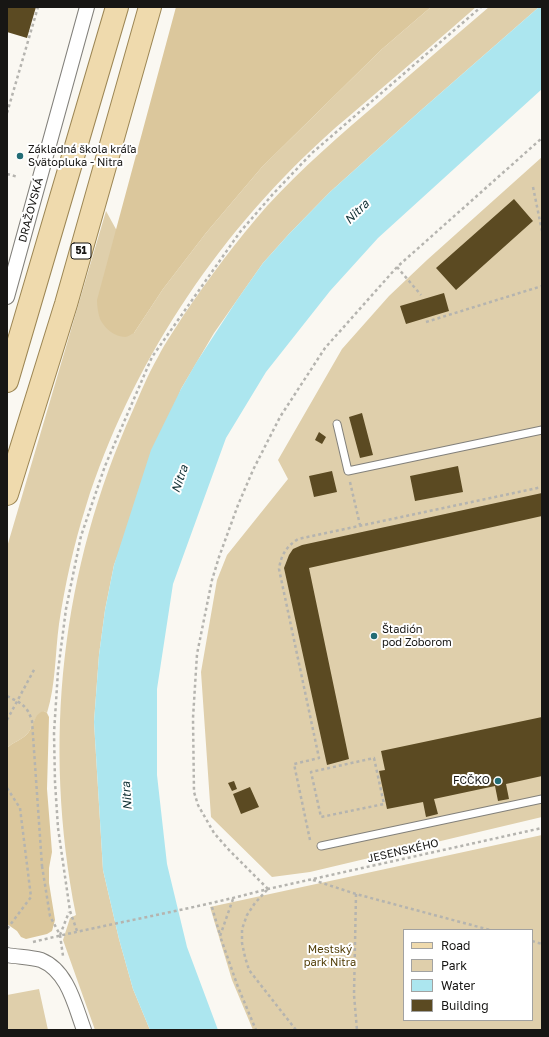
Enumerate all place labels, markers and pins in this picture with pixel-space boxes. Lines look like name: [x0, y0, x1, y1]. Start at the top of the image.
place label: Základná škola kráľa Svätopluka - Nitra: [28, 143, 137, 169]
marker: Základná škola kráľa Svätopluka - Nitra: [15, 151, 25, 161]
place label: Štadión pod Zoborom: [382, 623, 452, 649]
marker: Štadión pod Zoborom: [369, 631, 379, 641]
place label: FCČKO: [453, 774, 490, 788]
marker: FCČKO: [493, 776, 503, 786]

